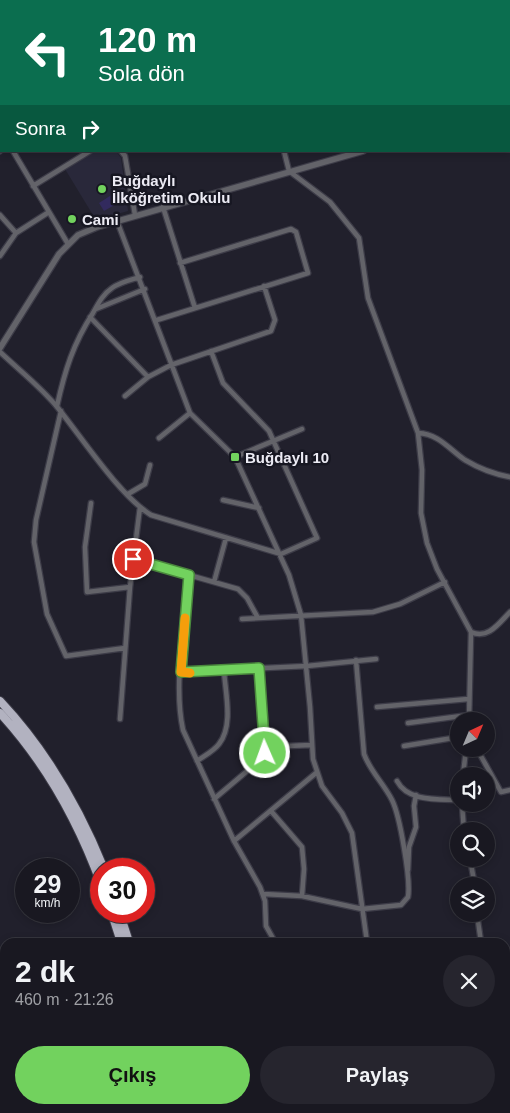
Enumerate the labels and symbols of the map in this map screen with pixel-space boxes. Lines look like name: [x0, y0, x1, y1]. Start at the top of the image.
place label: Buğdaylı İlköğretim Okulu: [112, 172, 230, 206]
marker: Buğdaylı İlköğretim Okulu: [96, 183, 108, 195]
place label: Cami: [82, 211, 119, 228]
marker: Cami: [66, 213, 78, 225]
place label: Buğdaylı 10: [245, 449, 329, 466]
marker: Buğdaylı 10: [229, 451, 241, 463]
pin: [112, 538, 154, 580]
north arrow: [450, 712, 495, 758]
position arrow: [238, 726, 290, 778]
speed limit sign: 30: [90, 858, 155, 923]

